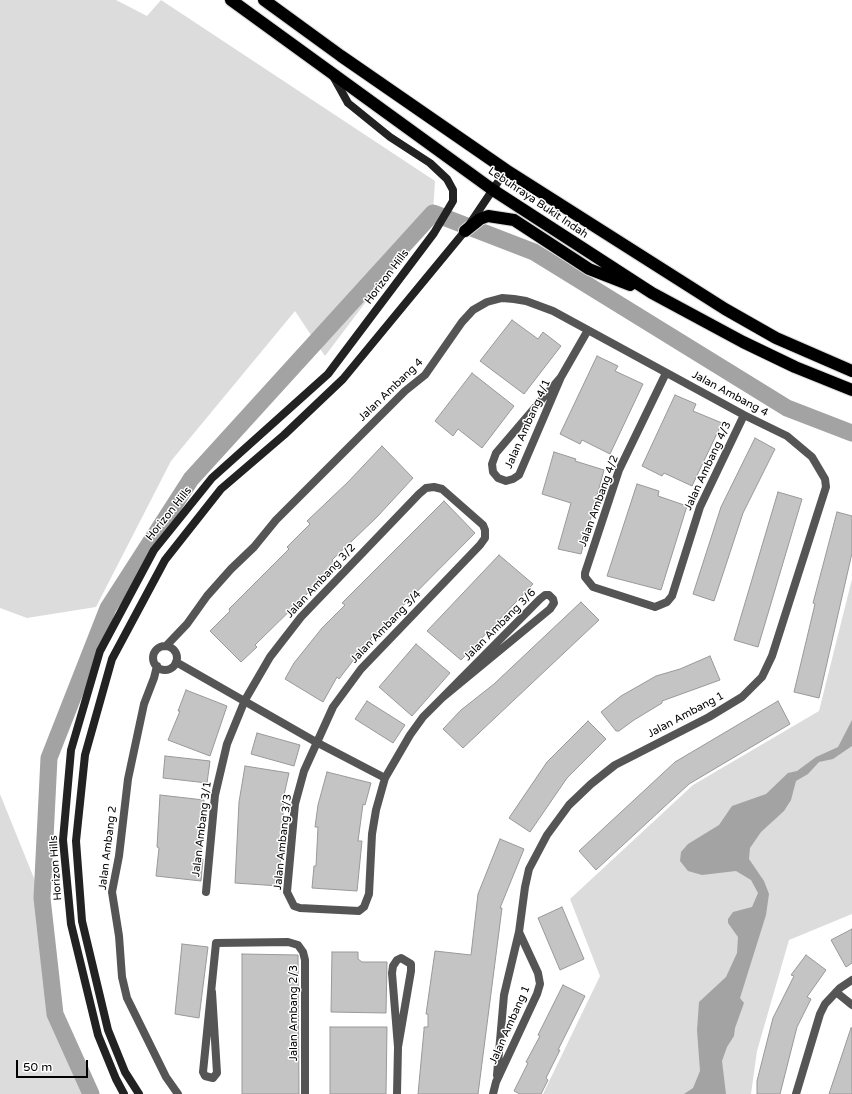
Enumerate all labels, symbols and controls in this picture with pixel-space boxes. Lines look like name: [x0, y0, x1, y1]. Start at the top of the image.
street label: Lebuhraya Bukit Indah: [486, 165, 590, 241]
street label: Horizon Hills: [362, 247, 412, 307]
street label: Jalan Ambang 4: [356, 356, 426, 424]
street label: Jalan Ambang 4: [690, 368, 770, 420]
street label: Jalan Ambang 4/1: [502, 377, 554, 471]
street label: Jalan Ambang 4/3: [682, 420, 734, 512]
street label: Jalan Ambang 4/2: [576, 453, 622, 549]
street label: Horizon Hills: [143, 485, 195, 543]
street label: Jalan Ambang 3/2: [283, 541, 359, 621]
street label: Jalan Ambang 3/6: [461, 586, 539, 664]
street label: Jalan Ambang 3/4: [348, 588, 424, 666]
street label: Jalan Ambang 1: [646, 689, 726, 741]
street label: Jalan Ambang 3/1: [190, 780, 214, 878]
street label: Jalan Ambang 3/3: [271, 793, 295, 891]
street label: Jalan Ambang 2: [96, 805, 120, 891]
street label: Horizon Hills: [47, 835, 65, 901]
street label: Jalan Ambang 2/3: [287, 965, 301, 1061]
street label: Jalan Ambang 1: [487, 984, 533, 1066]
scale bar: [18, 1052, 90, 1078]
text: 50 m: [23, 1060, 52, 1074]

